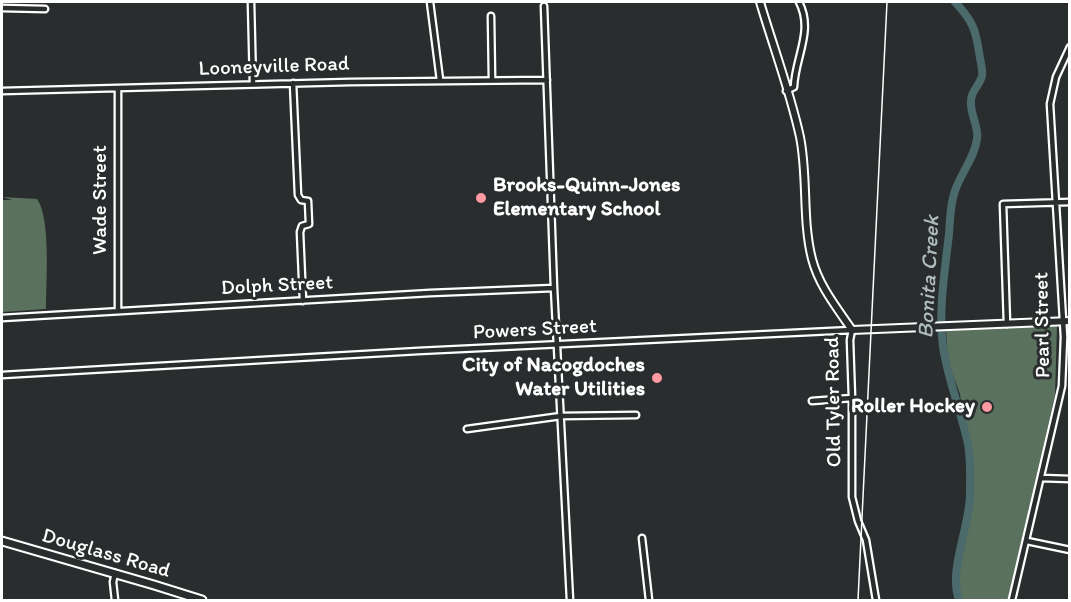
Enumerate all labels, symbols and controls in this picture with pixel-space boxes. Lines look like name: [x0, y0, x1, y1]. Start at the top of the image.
street label: Looneyville Road: [198, 52, 350, 82]
street label: Wade Street: [88, 145, 114, 255]
place label: Brooks-Quinn-Jones Elementary School: [493, 173, 680, 223]
marker: Brooks-Quinn-Jones Elementary School: [474, 191, 488, 205]
water label: Bonita Creek: [914, 215, 946, 339]
street label: Dolph Street: [220, 270, 334, 302]
street label: Pearl Street: [1029, 272, 1057, 378]
street label: Powers Street: [472, 314, 598, 346]
street label: Old Tyler Road: [820, 336, 848, 468]
place label: City of Nacogdoches Water Utilities: [462, 353, 645, 403]
marker: City of Nacogdoches Water Utilities: [650, 371, 664, 385]
place label: Roller Hockey: [851, 394, 975, 420]
marker: Roller Hockey: [980, 400, 994, 414]
street label: Douglass Road: [39, 524, 173, 584]

